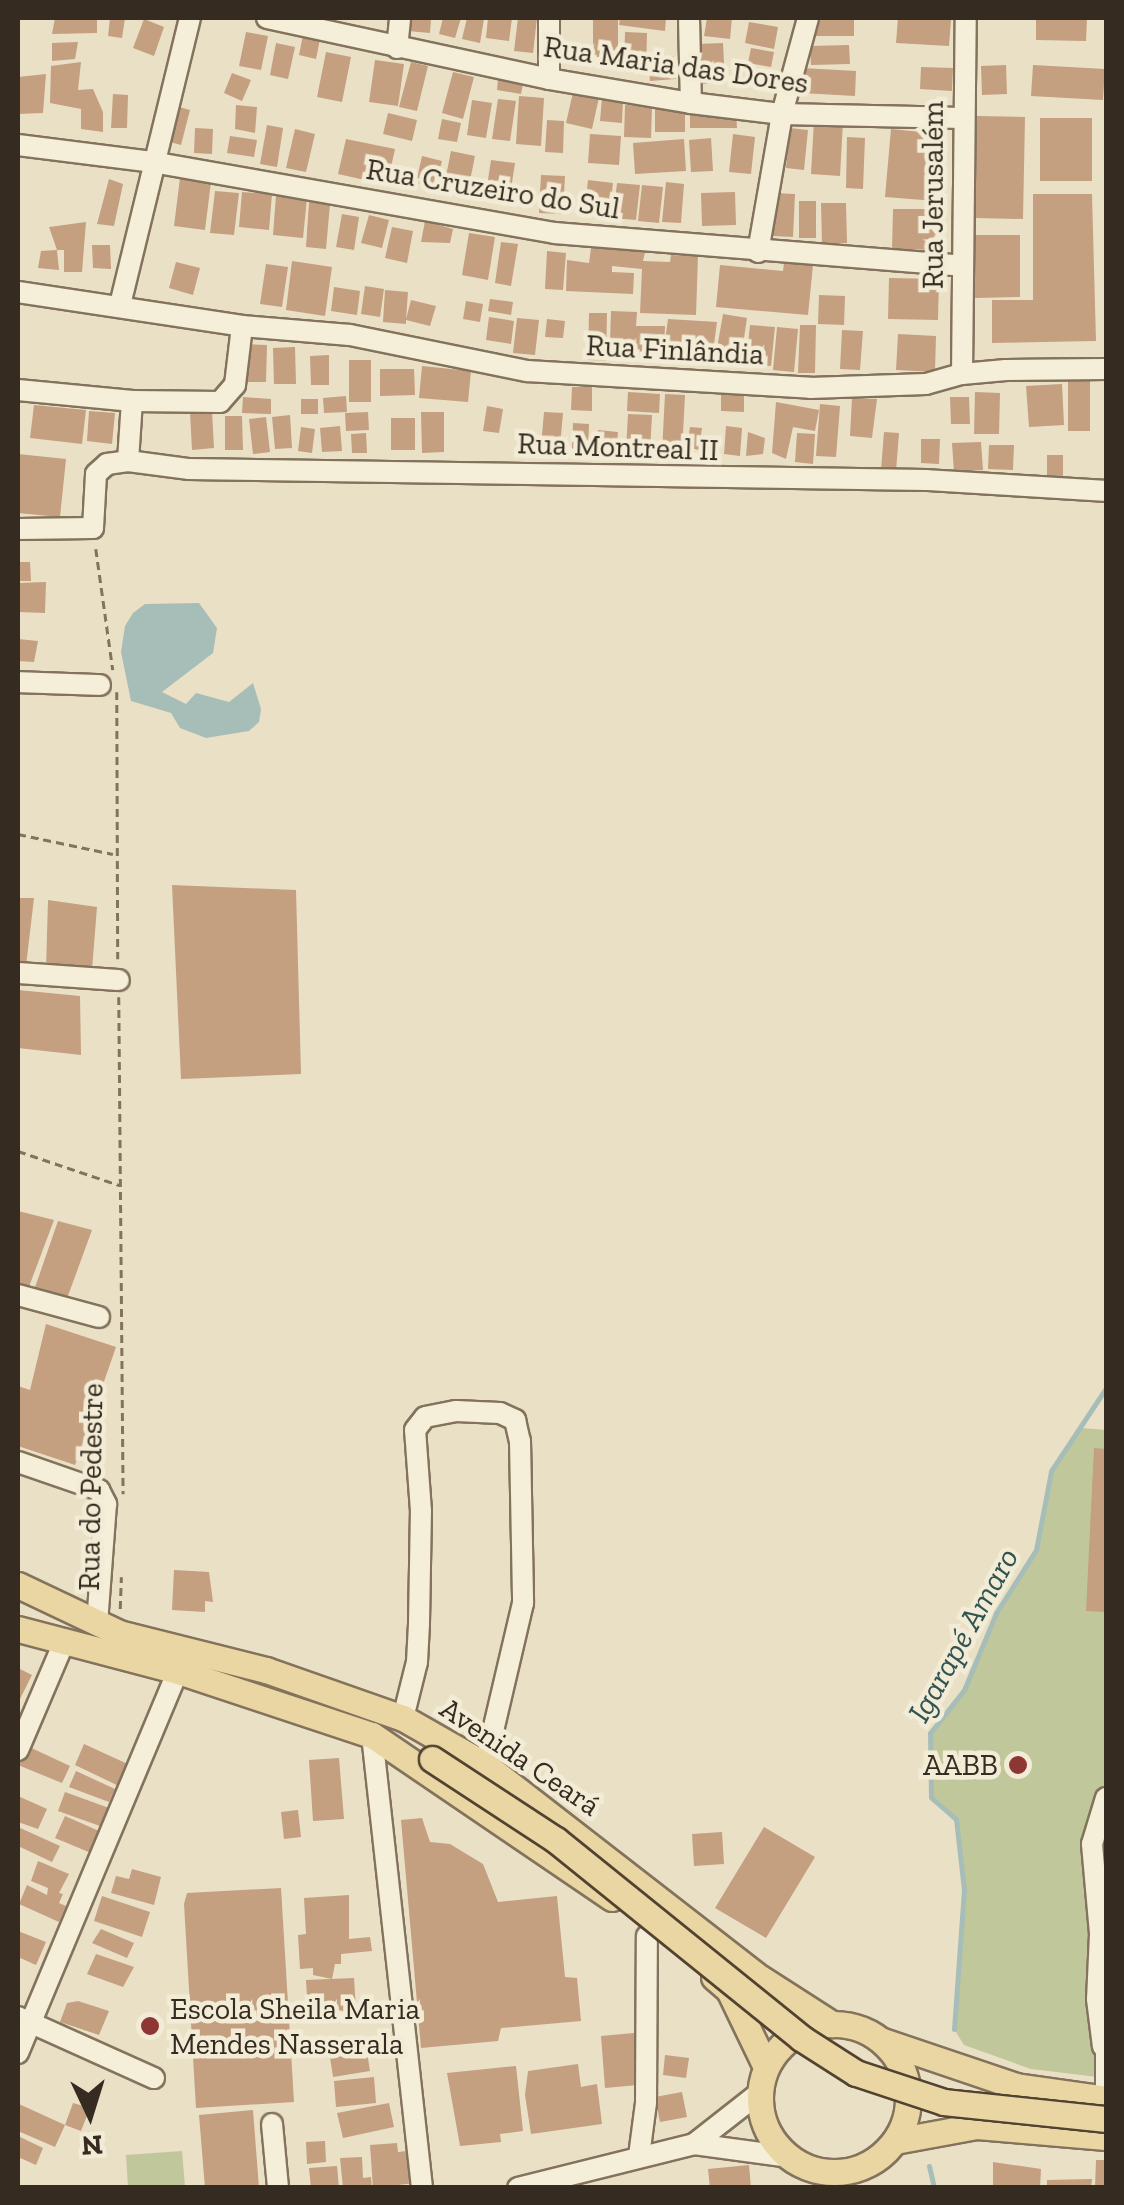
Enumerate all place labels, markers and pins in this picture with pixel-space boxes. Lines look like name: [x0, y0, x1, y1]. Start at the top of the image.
place label: AABB: [923, 1747, 998, 1783]
marker: AABB: [1007, 1754, 1029, 1776]
place label: Escola Sheila Maria Mendes Nasserala: [170, 1991, 420, 2062]
marker: Escola Sheila Maria Mendes Nasserala: [139, 2015, 161, 2037]

